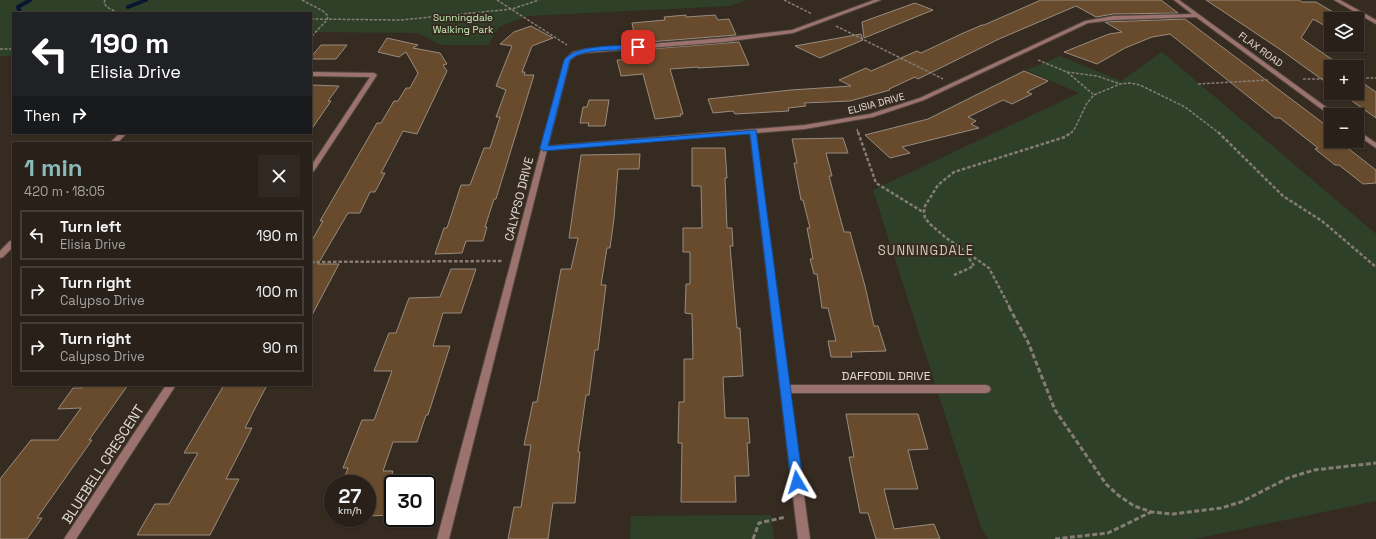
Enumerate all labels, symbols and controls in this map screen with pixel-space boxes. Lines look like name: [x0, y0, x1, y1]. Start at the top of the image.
park label: Sunningdale Walking Park: [433, 11, 494, 36]
map controls: [1324, 12, 1364, 148]
button: layers: [1324, 12, 1364, 52]
text: 190 m: [90, 25, 169, 61]
icon: left: [24, 28, 76, 80]
street label: FLAX ROAD: [1236, 29, 1286, 70]
pin: [621, 30, 655, 64]
icon: arrive: [627, 36, 649, 58]
text: Elisia Drive: [90, 60, 181, 83]
button: +: [1324, 60, 1364, 100]
street label: ELISIA DRIVE: [846, 90, 906, 117]
icon: right: [68, 104, 90, 126]
text: Then: [24, 106, 60, 125]
button: −: [1324, 108, 1364, 148]
text: 1 min: [24, 152, 83, 183]
button: close: [258, 155, 300, 197]
street label: CALYPSO DRIVE: [501, 155, 537, 243]
text: 420 m · 18:05: [24, 183, 105, 200]
text: Turn left: [60, 217, 122, 236]
icon: left: [26, 224, 48, 246]
text: 190 m: [256, 226, 298, 245]
text: Elisia Drive: [60, 236, 126, 253]
district label: SUNNINGDALE: [878, 242, 974, 259]
text: Turn right: [60, 273, 131, 292]
icon: right: [26, 280, 48, 302]
text: 100 m: [256, 282, 298, 301]
text: Calypso Drive: [60, 292, 145, 309]
text: Turn right: [60, 329, 131, 348]
icon: right: [26, 336, 48, 358]
text: 90 m: [262, 338, 298, 357]
text: Calypso Drive: [60, 348, 145, 365]
street label: DAFFODIL DRIVE: [842, 368, 931, 384]
street label: BLUEBELL CRESCENT: [58, 401, 148, 527]
position arrow: [776, 461, 818, 503]
speed limit sign: 30: [384, 475, 436, 527]
text: 27: [339, 483, 361, 509]
text: km/h: [338, 504, 362, 517]

